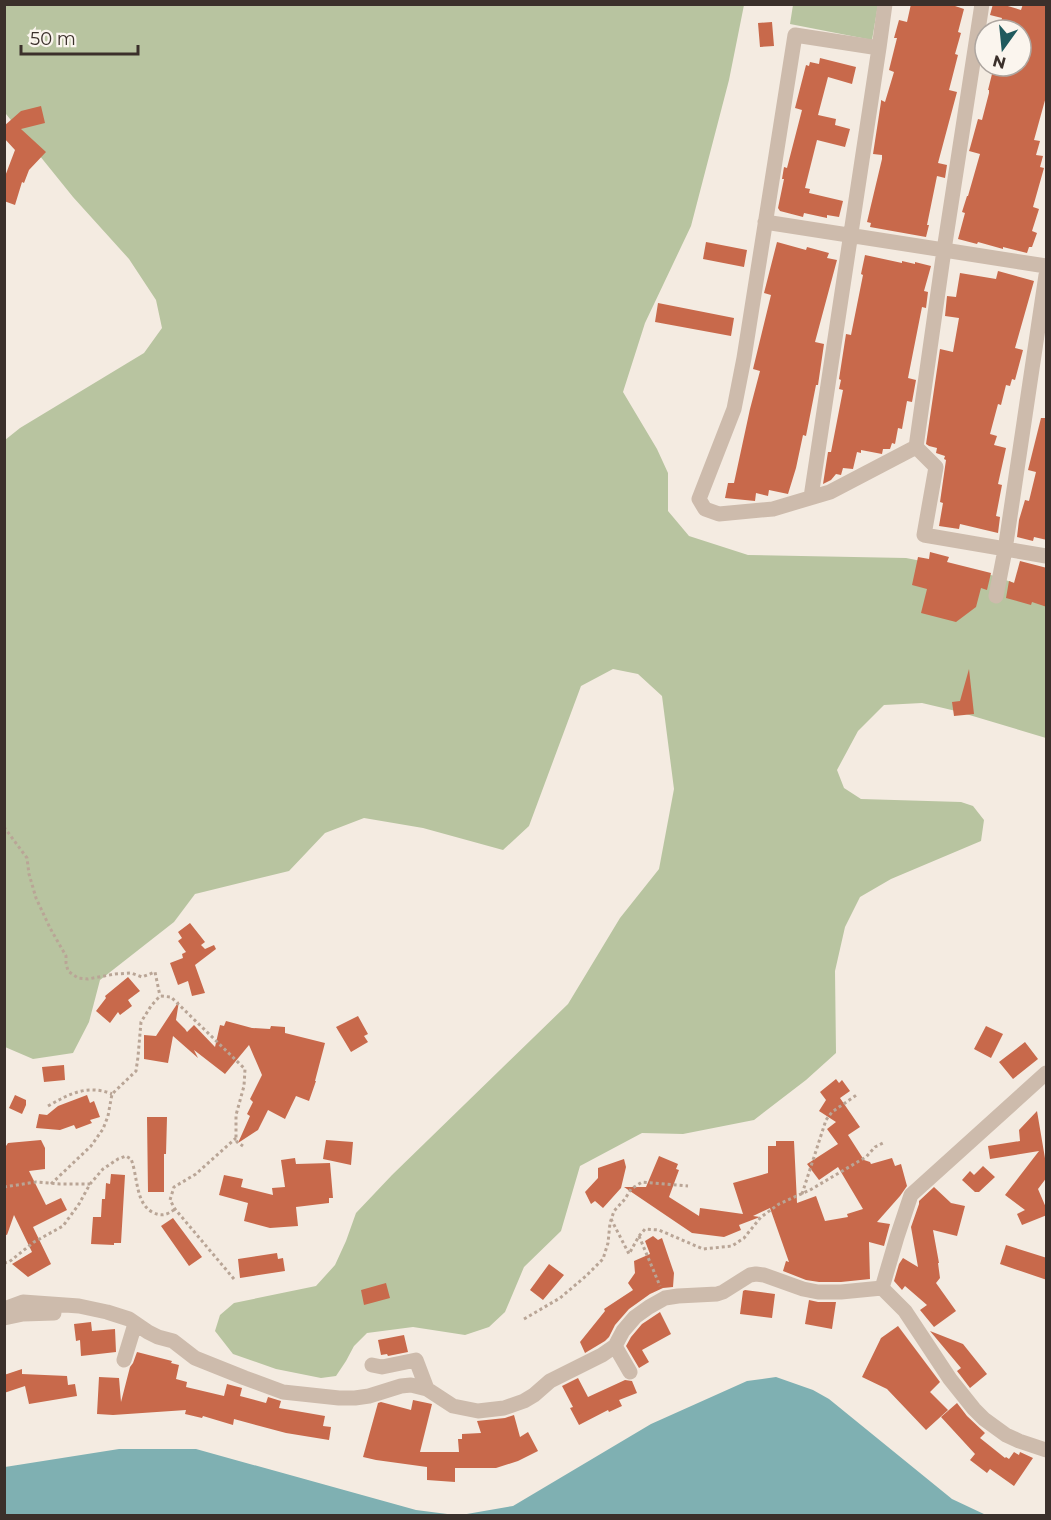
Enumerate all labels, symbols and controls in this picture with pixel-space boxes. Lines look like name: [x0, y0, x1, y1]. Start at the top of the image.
scale bar: [21, 18, 138, 56]
north arrow: [973, 18, 1033, 78]
text: 50 m: [30, 28, 76, 50]
text: N: [991, 51, 1008, 73]

